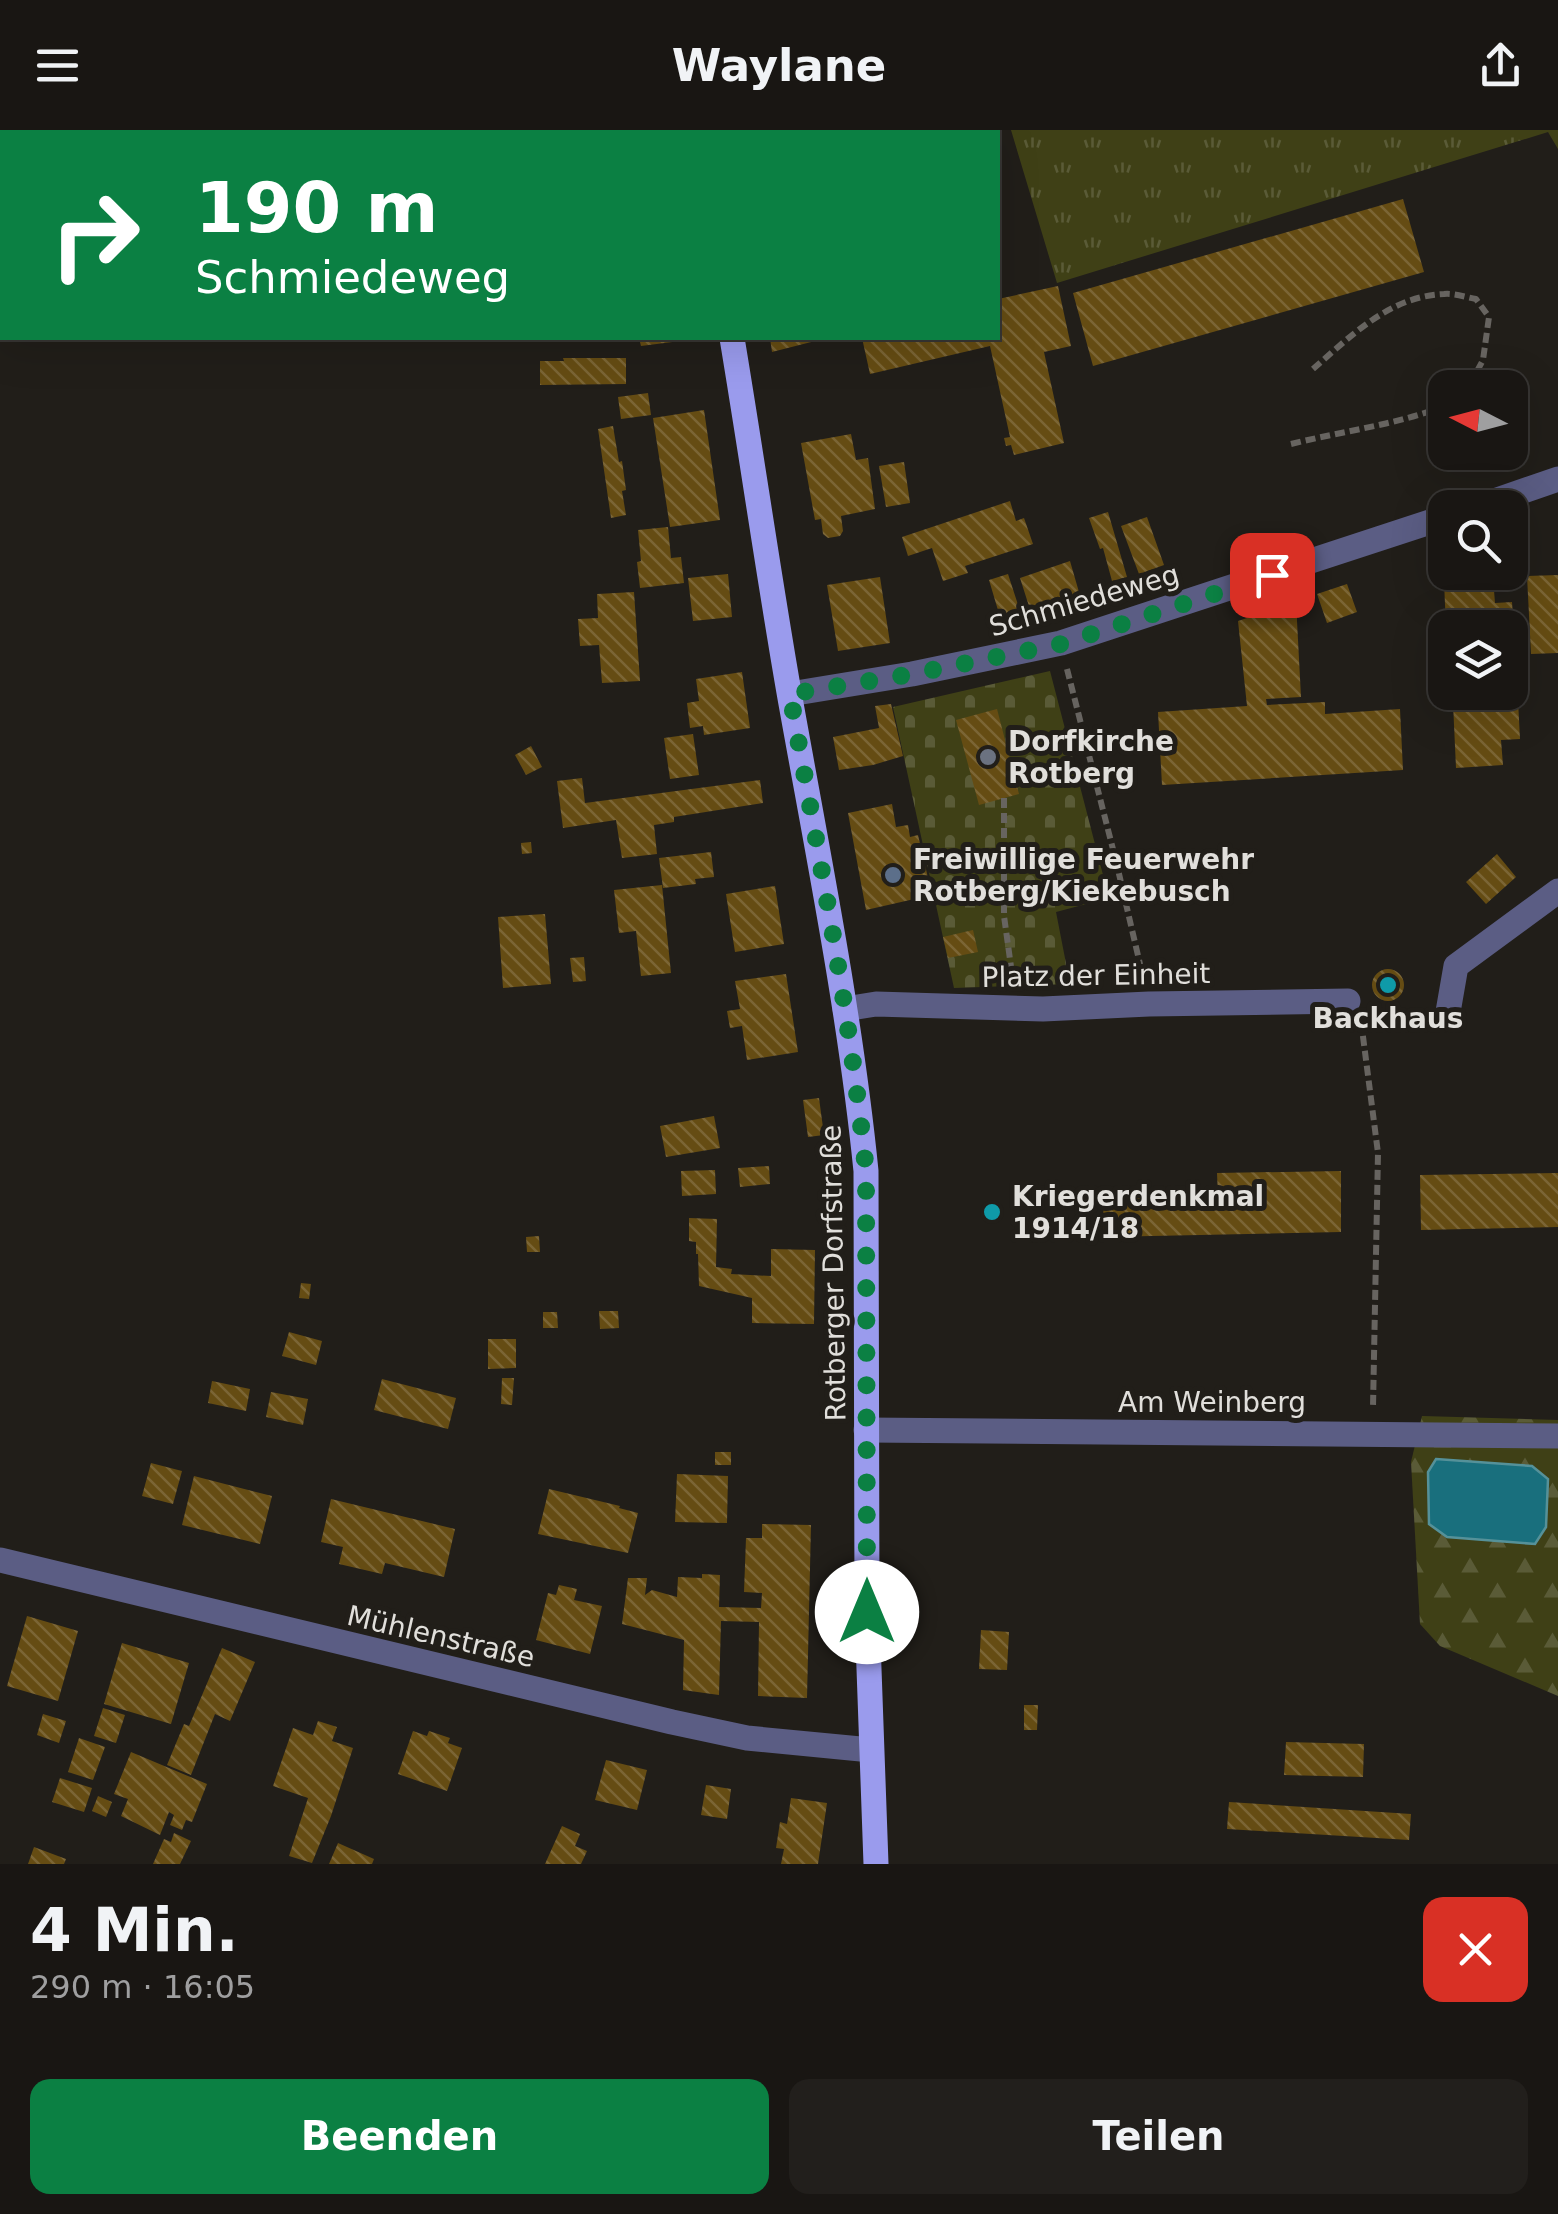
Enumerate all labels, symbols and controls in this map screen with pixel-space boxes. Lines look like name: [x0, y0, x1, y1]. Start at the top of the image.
icon: menu: [30, 38, 85, 93]
icon: share: [1473, 38, 1528, 93]
text: Waylane: [672, 39, 886, 92]
text: 190 m: [195, 167, 438, 249]
icon: right: [30, 170, 160, 300]
text: Schmiedeweg: [195, 251, 510, 304]
north arrow: [1428, 370, 1528, 470]
map controls: [1428, 370, 1528, 710]
button: search: [1428, 490, 1528, 590]
pin: [1230, 533, 1315, 618]
icon: arrive: [1245, 548, 1300, 603]
street label: Schmiedeweg: [985, 558, 1183, 643]
button: layers: [1428, 610, 1528, 710]
place label: Dorfkirche Rotberg: [1008, 725, 1174, 790]
marker: Dorfkirche Rotberg: [977, 746, 999, 768]
place label: Freiwillige Feuerwehr Rotberg/Kiekebusch: [913, 843, 1254, 908]
marker: Freiwillige Feuerwehr Rotberg/Kiekebusch: [882, 864, 904, 886]
street label: Platz der Einheit: [981, 957, 1211, 994]
marker: Backhaus: [1377, 974, 1399, 996]
place label: Backhaus: [1313, 1002, 1463, 1035]
street label: Rotberger Dorfstraße: [814, 1124, 853, 1422]
place label: Kriegerdenkmal 1914/18: [1012, 1180, 1264, 1245]
marker: Kriegerdenkmal 1914/18: [981, 1201, 1003, 1223]
street label: Am Weinberg: [1118, 1386, 1306, 1419]
position arrow: [815, 1560, 919, 1664]
street label: Mühlenstraße: [344, 1599, 538, 1674]
text: 4 Min.: [30, 1895, 238, 1965]
button: close: [1423, 1897, 1528, 2002]
text: 290 m · 16:05: [30, 1968, 255, 2006]
button: Beenden: [30, 2079, 769, 2194]
button: Teilen: [789, 2079, 1528, 2194]

